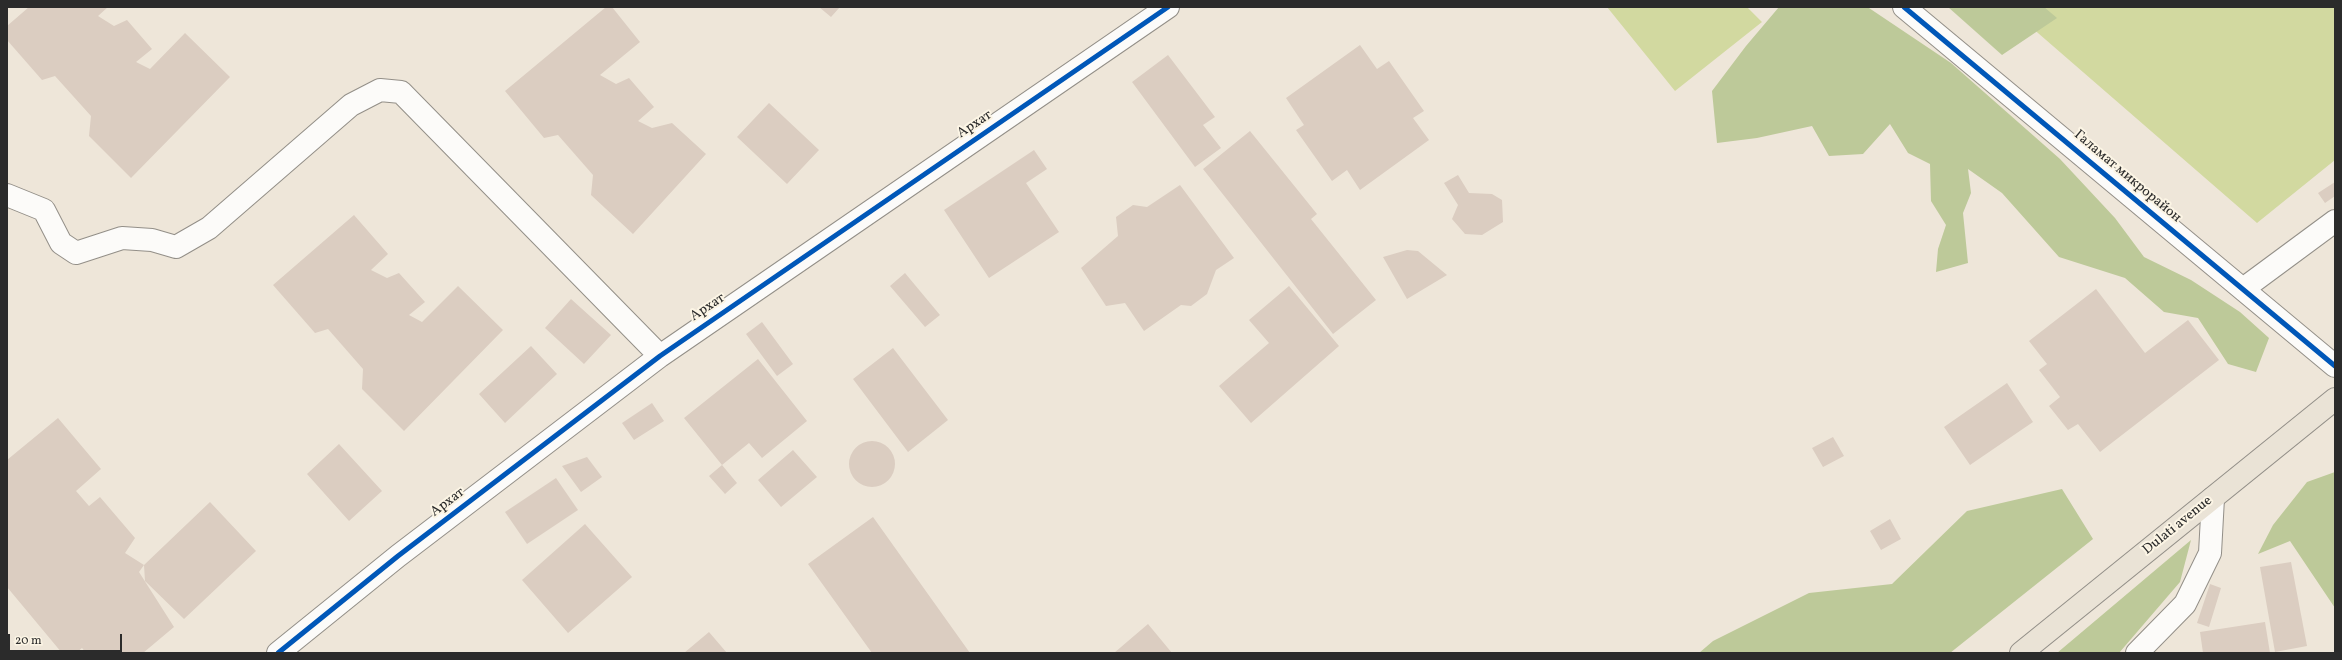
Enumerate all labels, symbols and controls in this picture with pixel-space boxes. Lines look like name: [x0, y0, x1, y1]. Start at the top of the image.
street label: Архат: [954, 107, 996, 143]
street label: Галамат микрорайон: [2070, 127, 2184, 227]
street label: Архат: [687, 290, 729, 326]
street label: Архат: [428, 485, 468, 521]
street label: Dulati avenue: [2140, 493, 2216, 559]
scale bar: [10, 626, 124, 652]
text: 20 m: [15, 633, 42, 649]

